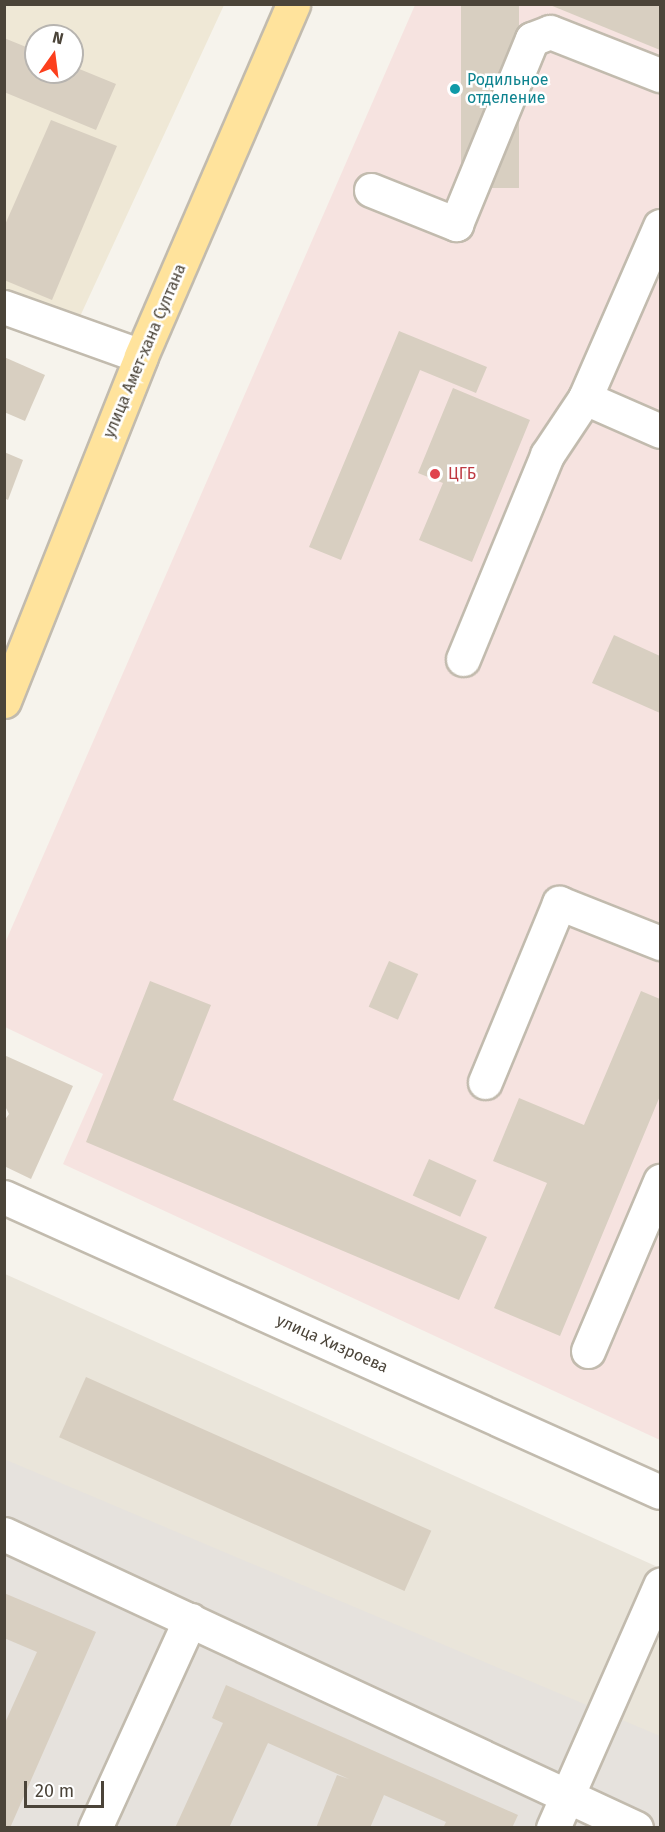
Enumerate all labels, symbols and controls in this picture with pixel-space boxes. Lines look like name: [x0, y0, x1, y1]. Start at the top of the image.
north arrow: [24, 24, 84, 84]
text: N: [51, 27, 65, 48]
place label: Родильное отделение: [467, 70, 549, 108]
marker: Родильное отделение: [448, 82, 462, 96]
street label: улица Амет-хана Султана: [100, 261, 190, 441]
place label: ЦГБ: [448, 464, 476, 484]
marker: ЦГБ: [426, 465, 444, 483]
street label: улица Хизроева: [273, 1311, 391, 1377]
scale bar: [27, 1769, 106, 1807]
text: 20 m: [35, 1780, 74, 1802]

